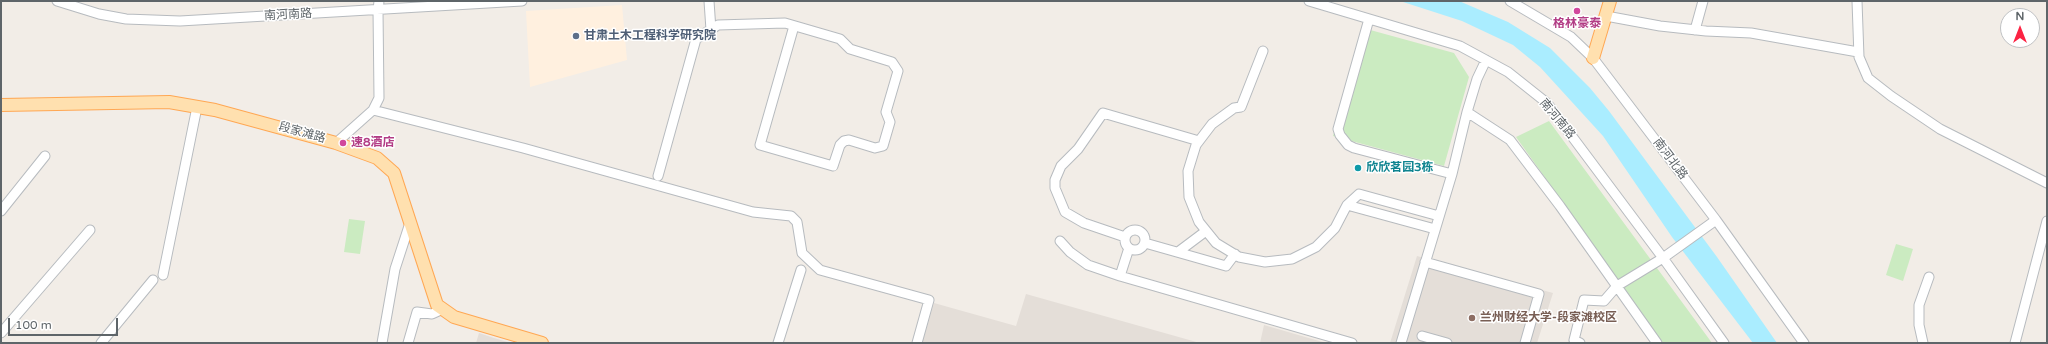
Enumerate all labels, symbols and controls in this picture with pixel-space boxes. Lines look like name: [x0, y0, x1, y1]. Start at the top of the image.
marker: 格林豪泰: [1572, 6, 1582, 16]
street label: 南河南路: [264, 7, 312, 23]
north arrow: [2000, 8, 2040, 48]
text: N: [2016, 10, 2024, 23]
place label: 格林豪泰: [1553, 17, 1601, 31]
place label: 甘肃土木工程科学研究院: [584, 29, 716, 43]
marker: 甘肃土木工程科学研究院: [571, 31, 581, 41]
street label: 南河南路: [1536, 96, 1578, 142]
street label: 段家滩路: [277, 120, 327, 146]
street label: 南河北路: [1650, 135, 1690, 183]
place label: 速8酒店: [351, 136, 395, 150]
marker: 速8酒店: [338, 138, 348, 148]
place label: 欣欣茗园3栋: [1366, 161, 1434, 175]
marker: 欣欣茗园3栋: [1353, 163, 1363, 173]
scale bar: [10, 310, 120, 336]
place label: 兰州财经大学-段家滩校区: [1480, 311, 1617, 325]
marker: 兰州财经大学-段家滩校区: [1467, 313, 1477, 323]
text: 100 m: [15, 318, 52, 332]

